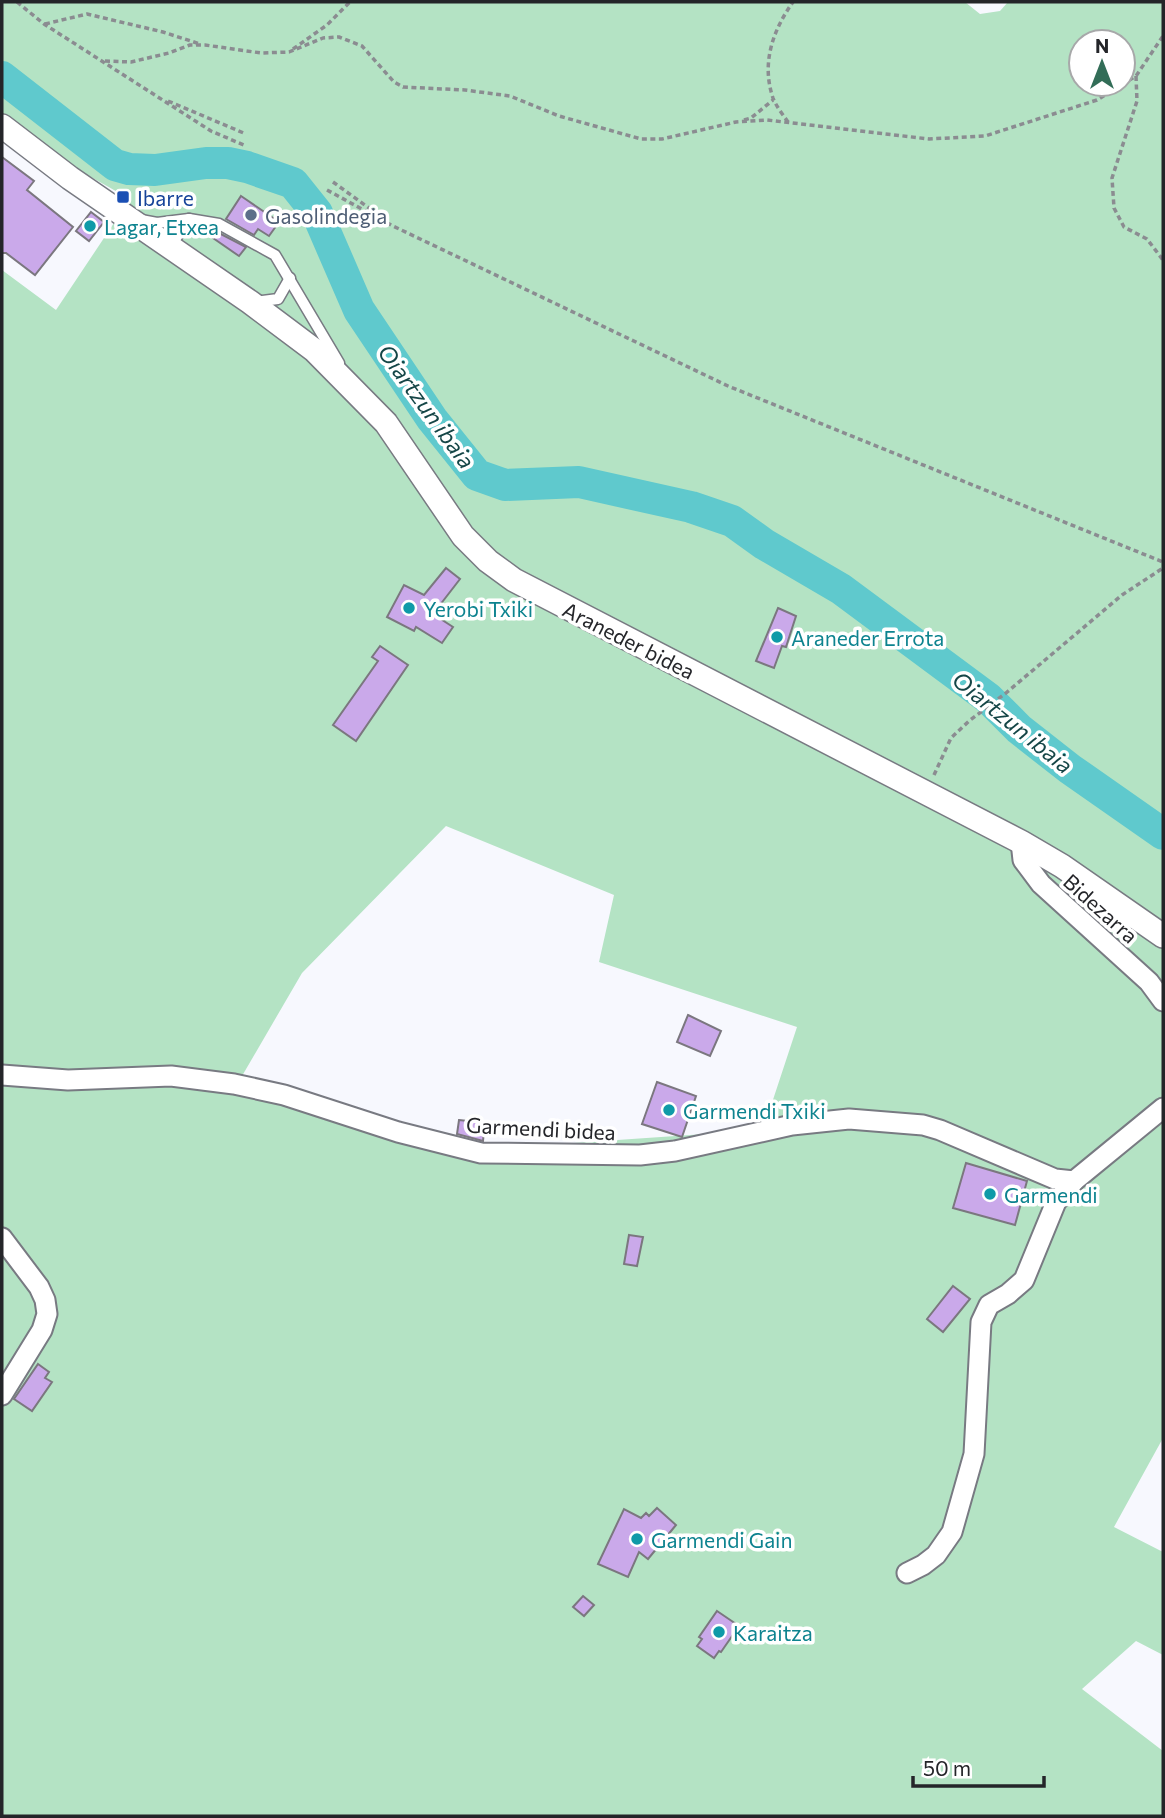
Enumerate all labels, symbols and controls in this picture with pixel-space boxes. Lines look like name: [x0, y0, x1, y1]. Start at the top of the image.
north arrow: [1067, 28, 1137, 98]
text: N: [1095, 34, 1109, 57]
place label: Ibarre: [137, 185, 194, 210]
marker: Ibarre: [115, 189, 131, 205]
place label: Gasolindegia: [265, 203, 387, 228]
marker: Gasolindegia: [243, 207, 259, 223]
place label: Lagar, Etxea: [104, 214, 219, 239]
marker: Lagar, Etxea: [82, 218, 98, 234]
water label: Oiartzun ibaia: [373, 338, 481, 474]
place label: Yerobi Txiki: [423, 596, 533, 621]
street label: Araneder bidea: [559, 596, 699, 684]
marker: Yerobi Txiki: [401, 600, 417, 616]
place label: Araneder Errota: [791, 625, 944, 650]
marker: Araneder Errota: [769, 629, 785, 645]
water label: Oiartzun ibaia: [947, 665, 1079, 779]
street label: Bidezarra: [1059, 868, 1143, 948]
place label: Garmendi Txiki: [683, 1098, 826, 1123]
marker: Garmendi Txiki: [661, 1102, 677, 1118]
street label: Garmendi bidea: [466, 1112, 616, 1144]
place label: Garmendi: [1004, 1182, 1098, 1207]
marker: Garmendi: [982, 1186, 998, 1202]
place label: Garmendi Gain: [651, 1527, 793, 1552]
marker: Garmendi Gain: [629, 1531, 645, 1547]
place label: Karaitza: [733, 1620, 813, 1645]
marker: Karaitza: [711, 1624, 727, 1640]
scale bar: [913, 1744, 1044, 1788]
text: 50 m: [923, 1755, 971, 1780]

